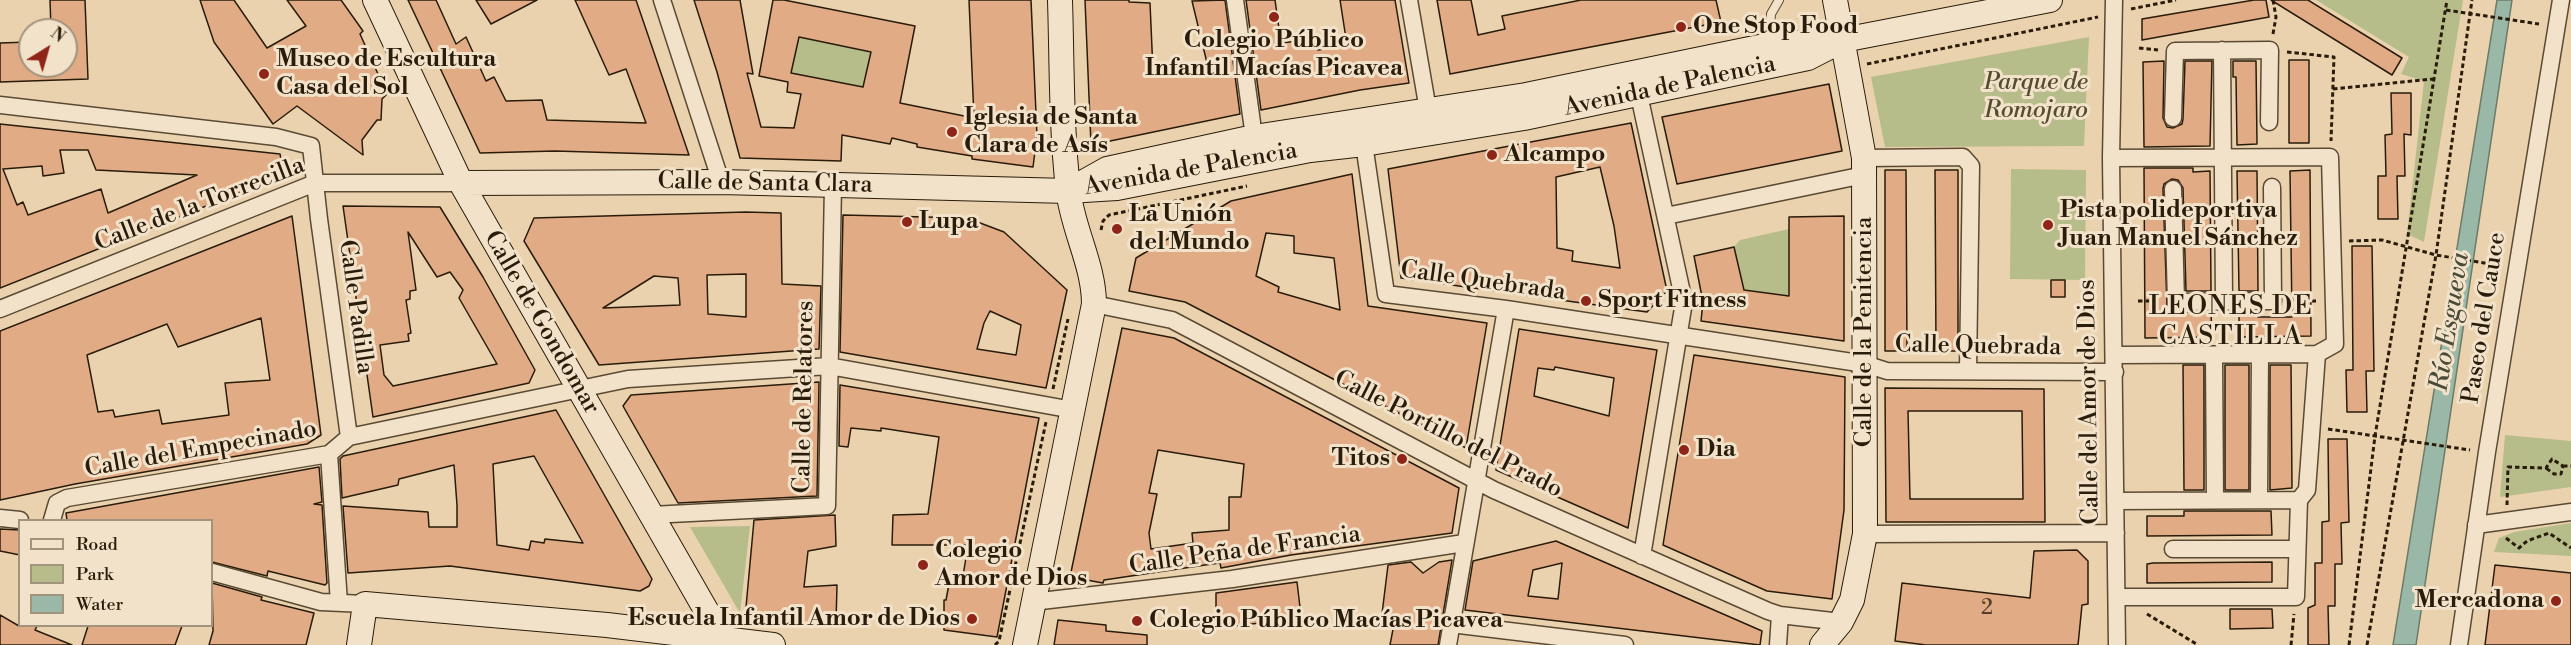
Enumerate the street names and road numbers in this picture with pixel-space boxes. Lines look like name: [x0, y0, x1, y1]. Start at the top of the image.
street label: Avenida de Palencia: [1562, 50, 1778, 124]
street label: Avenida de Palencia: [1082, 137, 1300, 203]
street label: Calle de la Torrecilla: [91, 152, 309, 258]
street label: Calle de Santa Clara: [657, 168, 873, 200]
street label: Calle de la Penitencia: [1851, 217, 1879, 447]
street label: Calle de Gondomar: [477, 226, 605, 420]
street label: Paseo del Cauce: [2457, 230, 2513, 406]
street label: Calle Padilla: [331, 238, 379, 376]
street label: Calle Quebrada: [1399, 256, 1567, 308]
street label: Calle del Amor de Dios: [2073, 279, 2107, 525]
street label: Calle de Relatores: [789, 300, 821, 494]
street label: Calle Quebrada: [1895, 331, 2061, 363]
street label: Calle Portillo del Prado: [1329, 365, 1567, 505]
street label: Calle del Empecinado: [83, 415, 319, 485]
street label: Calle Peña de Francia: [1127, 520, 1363, 582]

